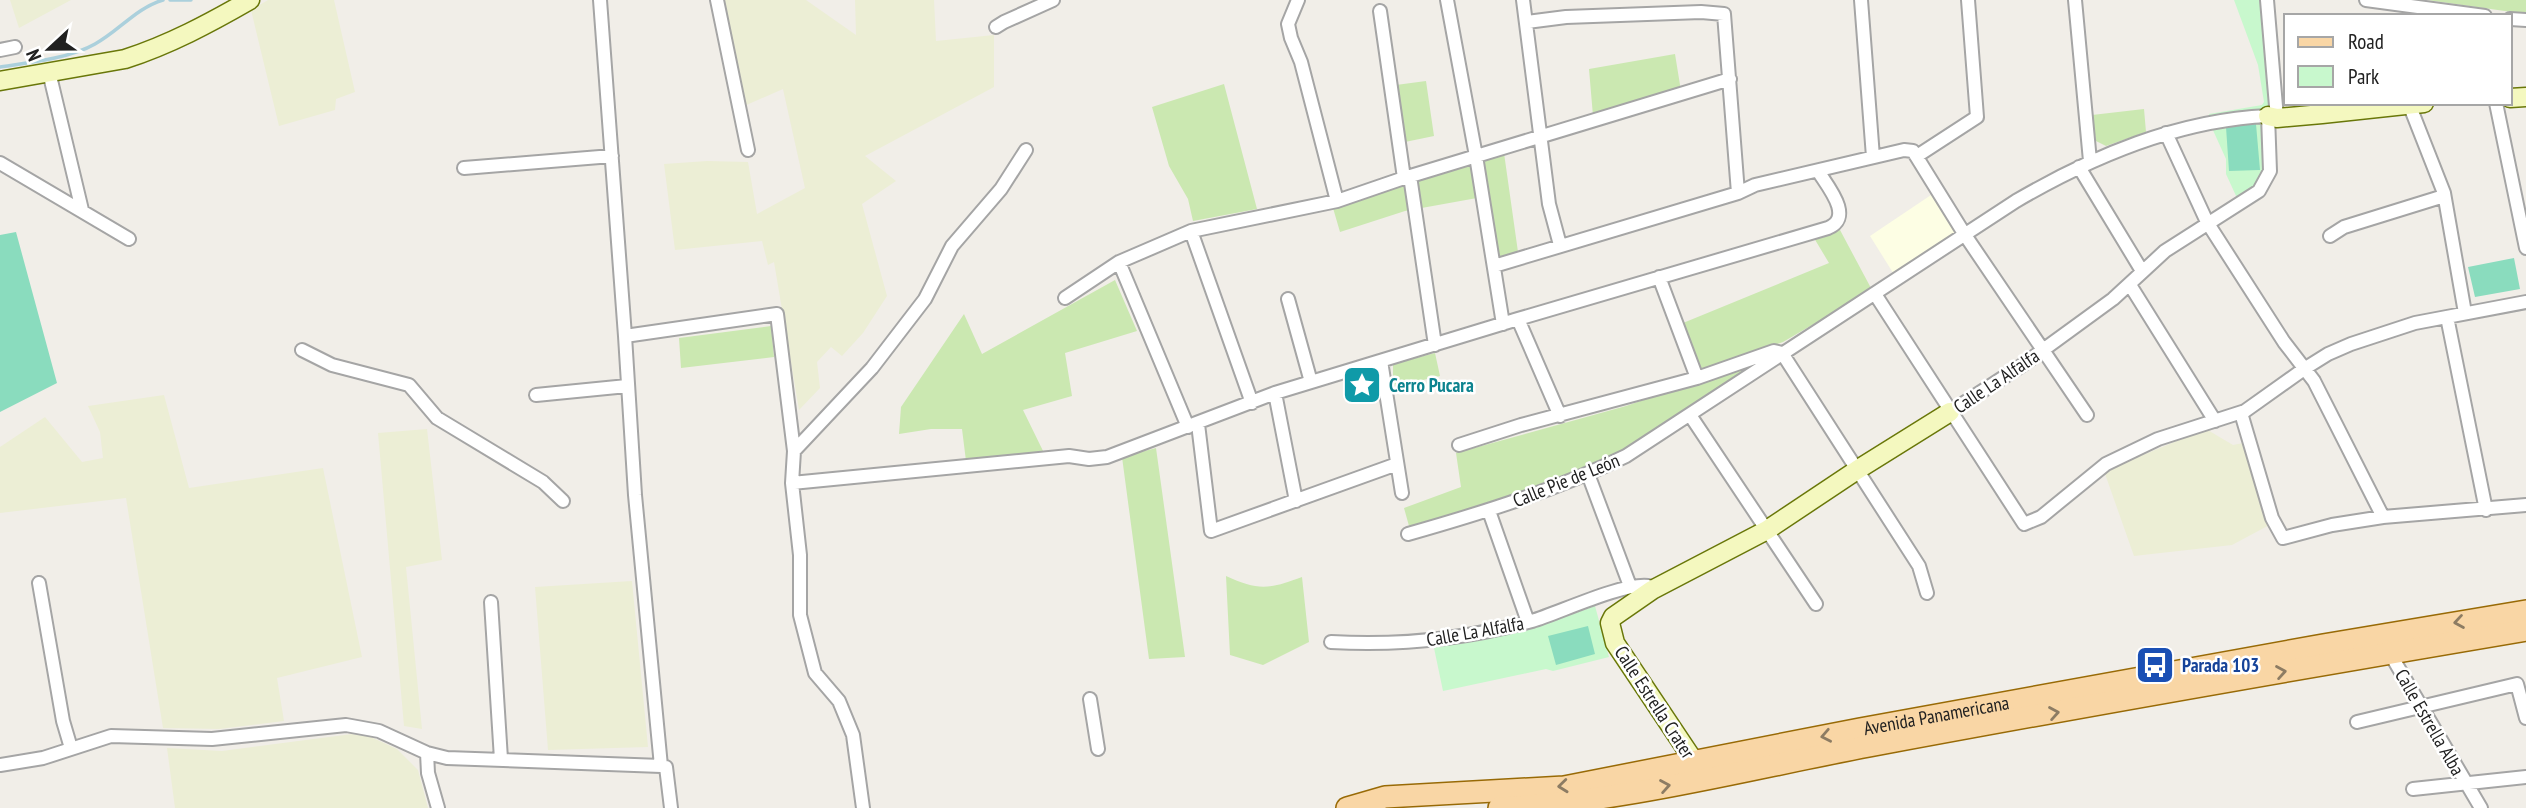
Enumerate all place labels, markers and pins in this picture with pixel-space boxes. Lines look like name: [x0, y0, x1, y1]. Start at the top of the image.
place icon: Cerro Pucara: [1341, 364, 1383, 406]
place label: Cerro Pucara: [1389, 373, 1474, 397]
bus stop icon: Parada 103: [2134, 644, 2176, 686]
place label: Parada 103: [2182, 653, 2259, 677]

